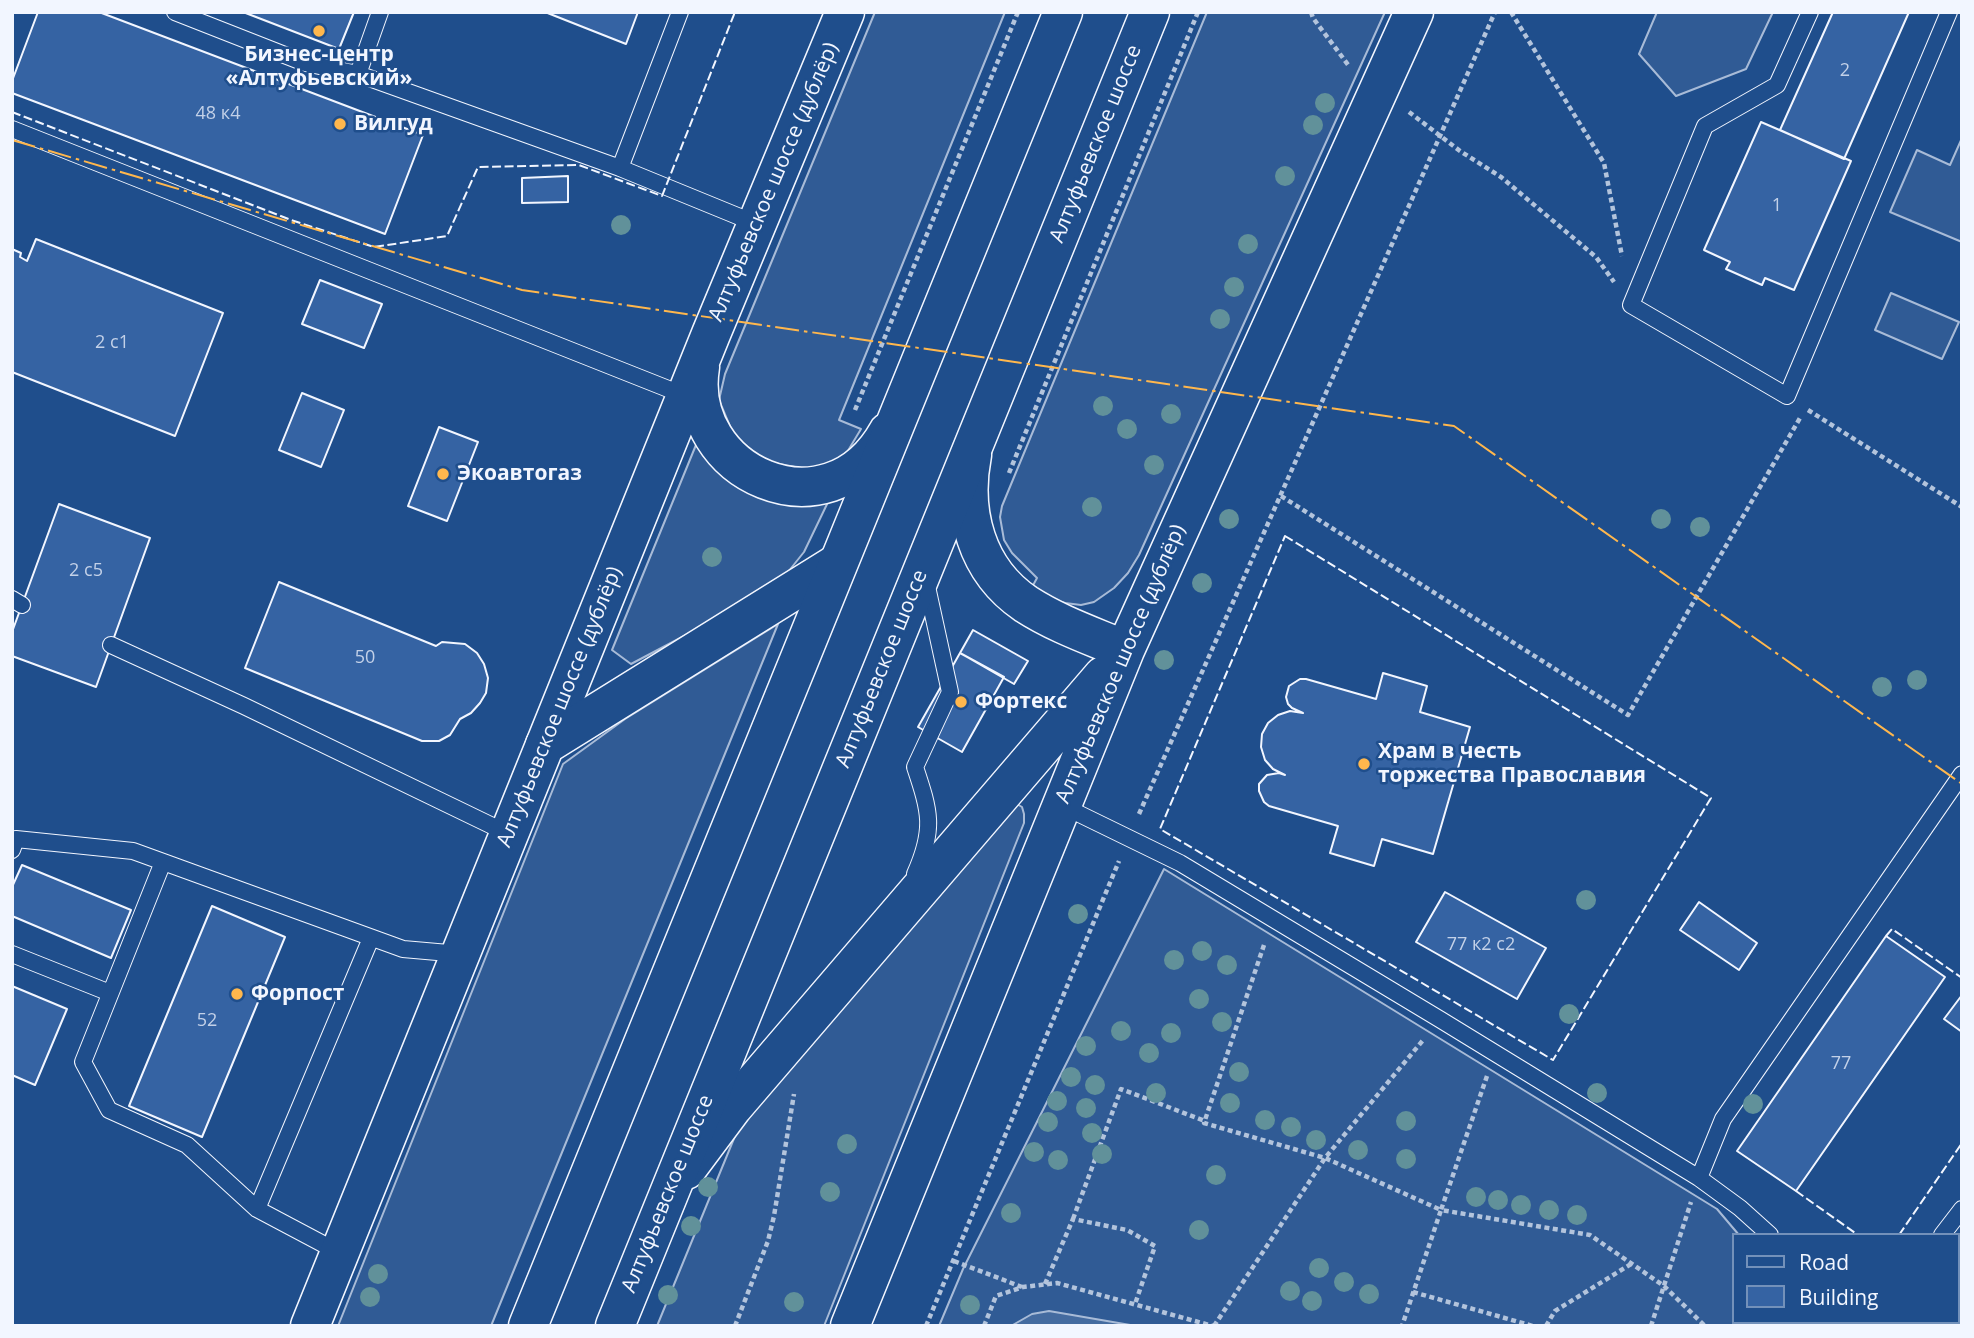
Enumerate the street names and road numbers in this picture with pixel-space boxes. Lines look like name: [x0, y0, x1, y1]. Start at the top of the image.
street label: Алтуфьевское шоссе (дублёр): [704, 39, 844, 325]
street label: Алтуфьевское шоссе: [1045, 41, 1147, 247]
street label: Алтуфьевское шоссе (дублёр): [1051, 521, 1191, 807]
street label: Алтуфьевское шоссе (дублёр): [492, 563, 628, 851]
street label: Алтуфьевское шоссе: [831, 566, 933, 772]
street label: Алтуфьевское шоссе: [617, 1091, 719, 1297]

